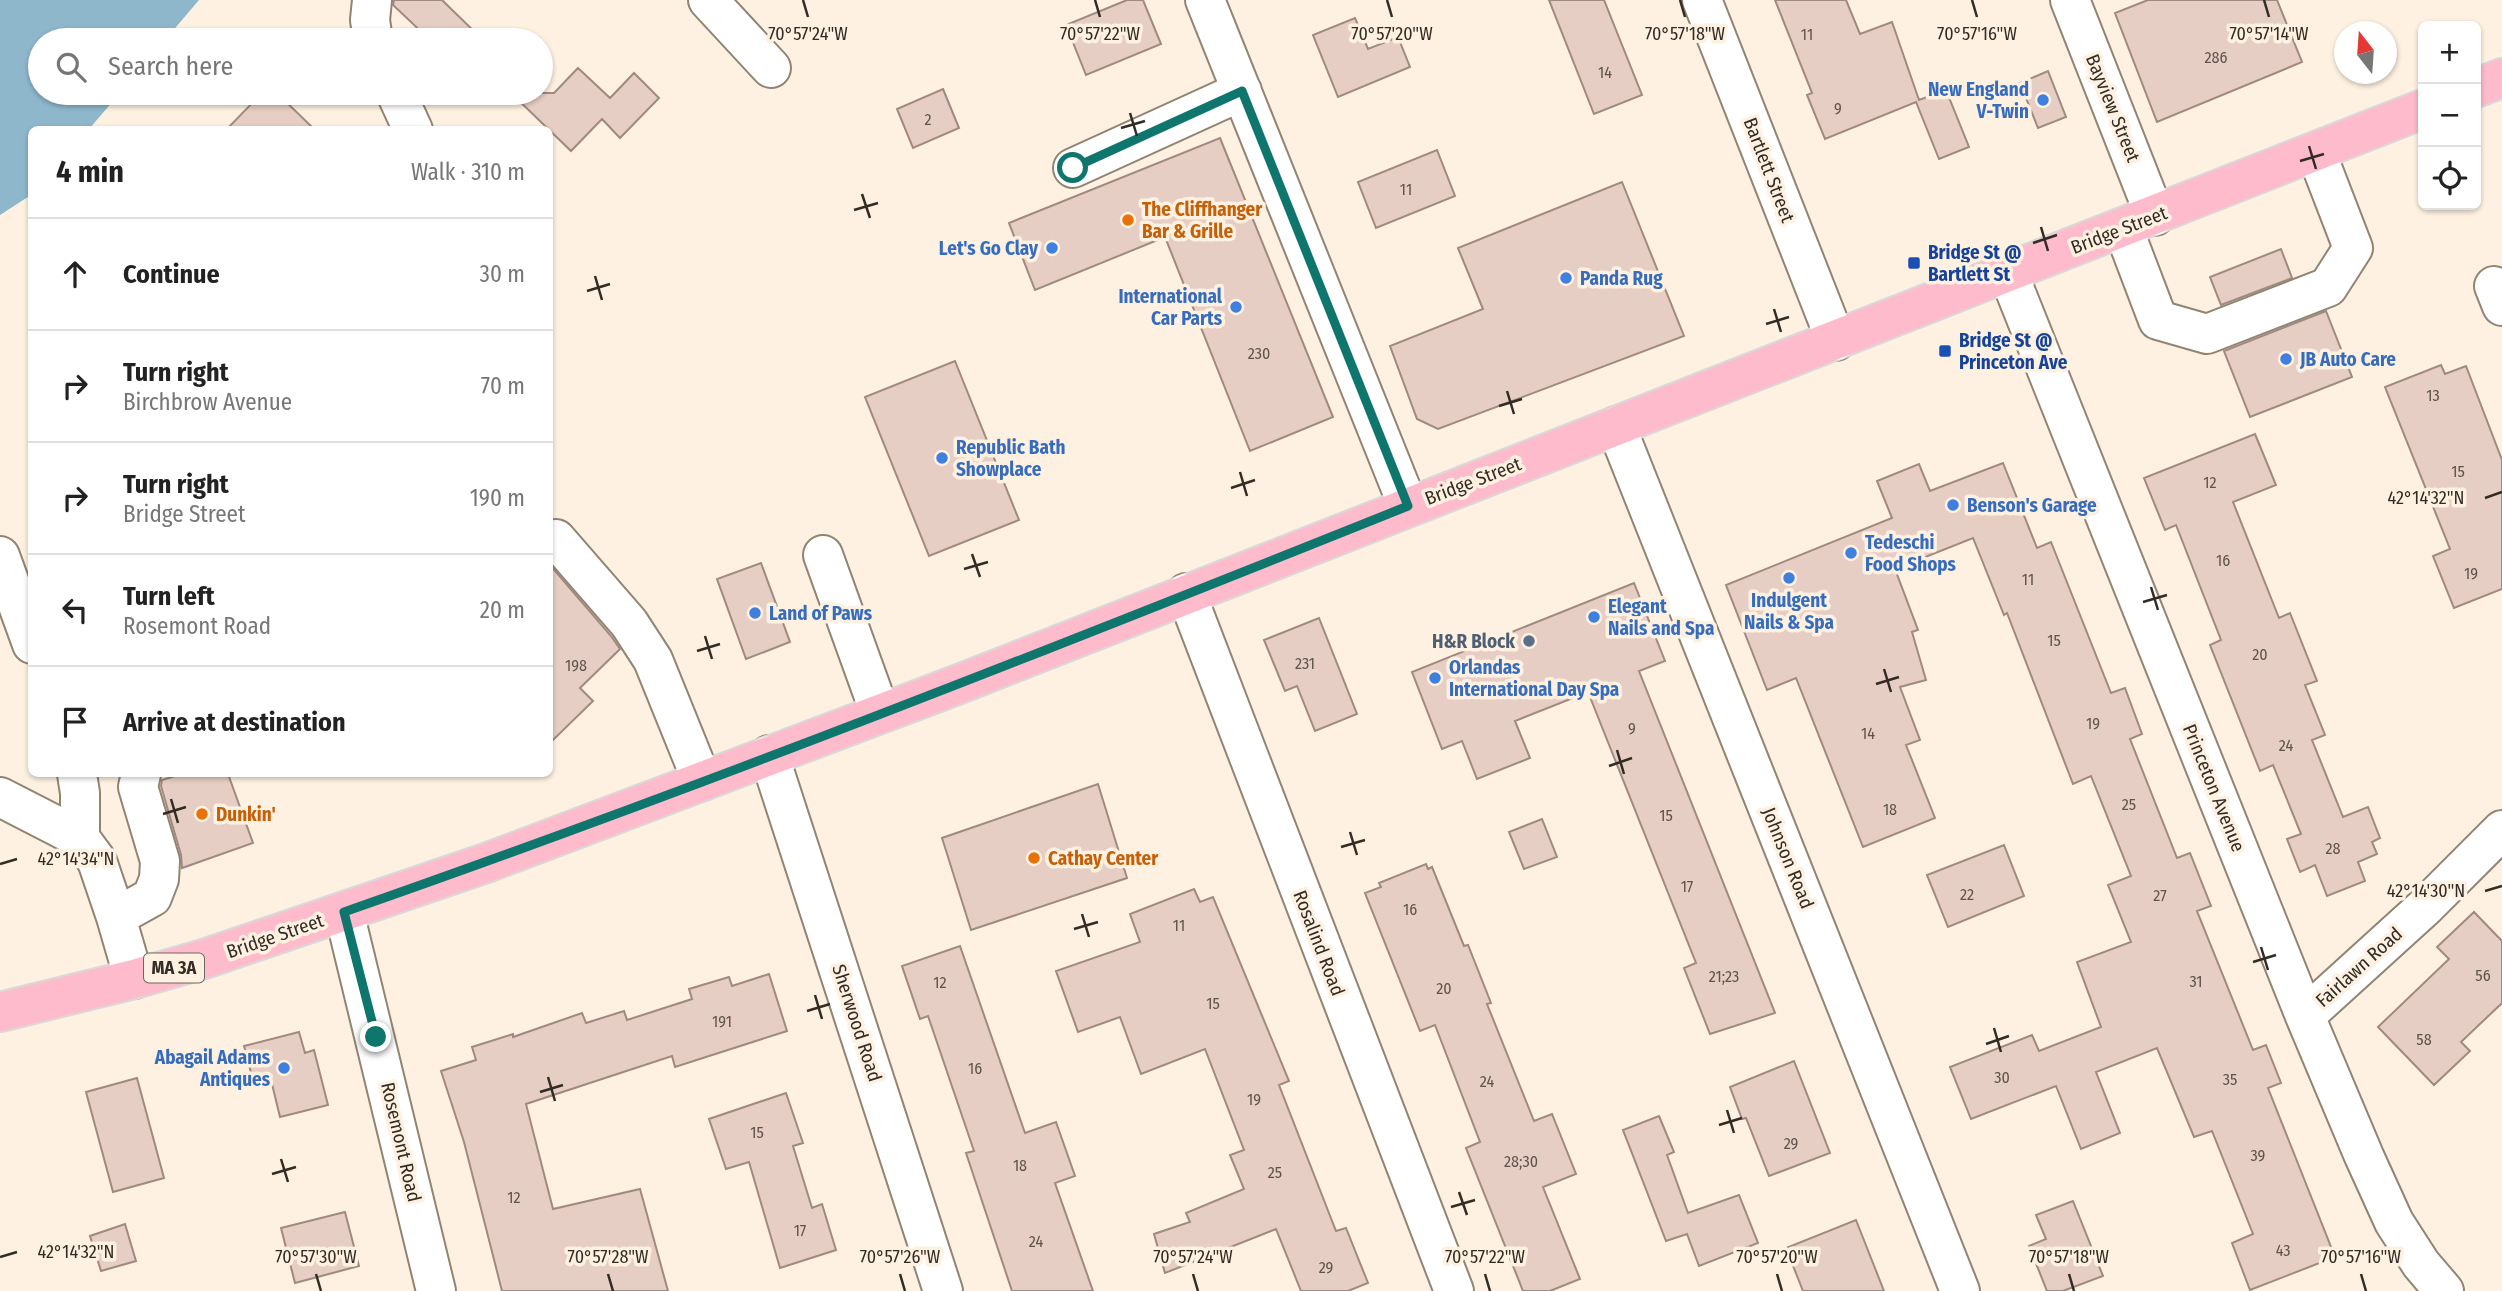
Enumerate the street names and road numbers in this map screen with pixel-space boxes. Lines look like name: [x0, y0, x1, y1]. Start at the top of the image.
street label: Bayview Street: [2081, 51, 2145, 166]
street label: Bartlett Street: [1739, 114, 1800, 226]
street label: Bridge Street: [2068, 201, 2171, 259]
street label: Bridge Street: [1422, 452, 1525, 510]
street label: Princeton Avenue: [2178, 721, 2250, 855]
street label: Johnson Road: [1757, 804, 1819, 912]
street label: Rosalind Road: [1288, 887, 1350, 999]
street label: Bridge Street: [223, 908, 327, 963]
street label: Fairlawn Road: [2311, 922, 2407, 1012]
road number: MA 3A: [144, 953, 204, 982]
street label: Sherwood Road: [827, 961, 887, 1085]
street label: Rosemont Road: [376, 1080, 426, 1204]

